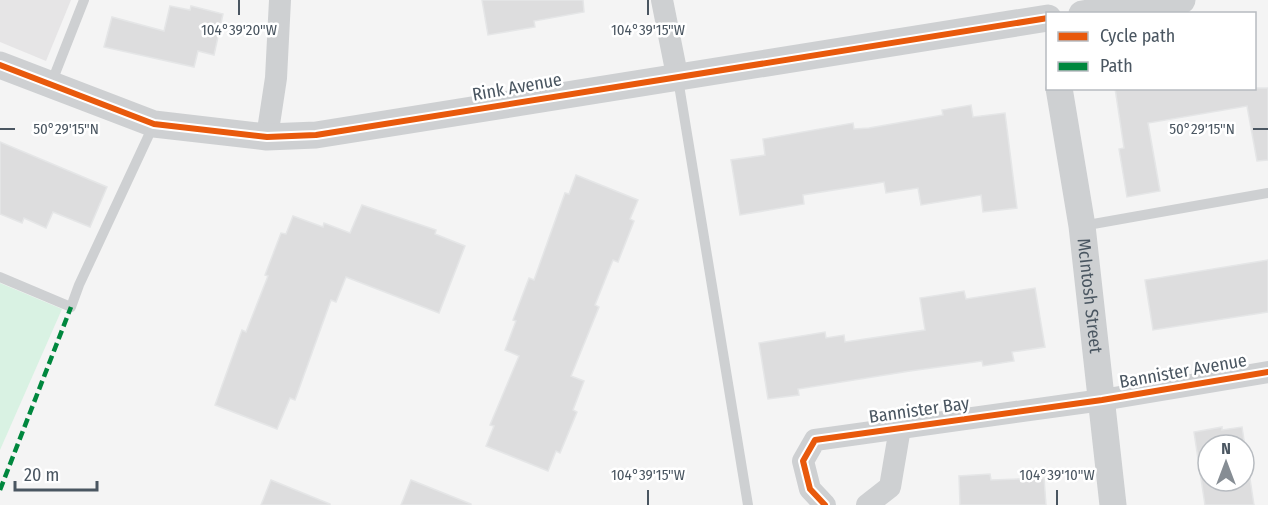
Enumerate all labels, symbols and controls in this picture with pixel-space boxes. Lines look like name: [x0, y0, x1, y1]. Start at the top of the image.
legend: [1046, 12, 1256, 90]
text: 104°39'20"W: [201, 21, 277, 39]
text: 104°39'15"W: [611, 21, 685, 39]
text: Cycle path: [1100, 25, 1175, 47]
text: Path: [1100, 55, 1133, 77]
street label: Rink Avenue: [471, 68, 564, 106]
text: 50°29'15"N: [33, 120, 99, 138]
text: 50°29'15"N: [1169, 120, 1235, 138]
street label: McIntosh Street: [1072, 237, 1107, 354]
street label: Bannister Avenue: [1118, 349, 1249, 393]
street label: Bannister Bay: [867, 392, 971, 428]
north arrow: [1196, 433, 1256, 493]
text: N: [1221, 439, 1231, 458]
scale bar: [15, 454, 98, 492]
text: 20 m: [24, 464, 59, 486]
text: 104°39'15"W: [611, 466, 685, 484]
text: 104°39'10"W: [1019, 466, 1095, 484]

